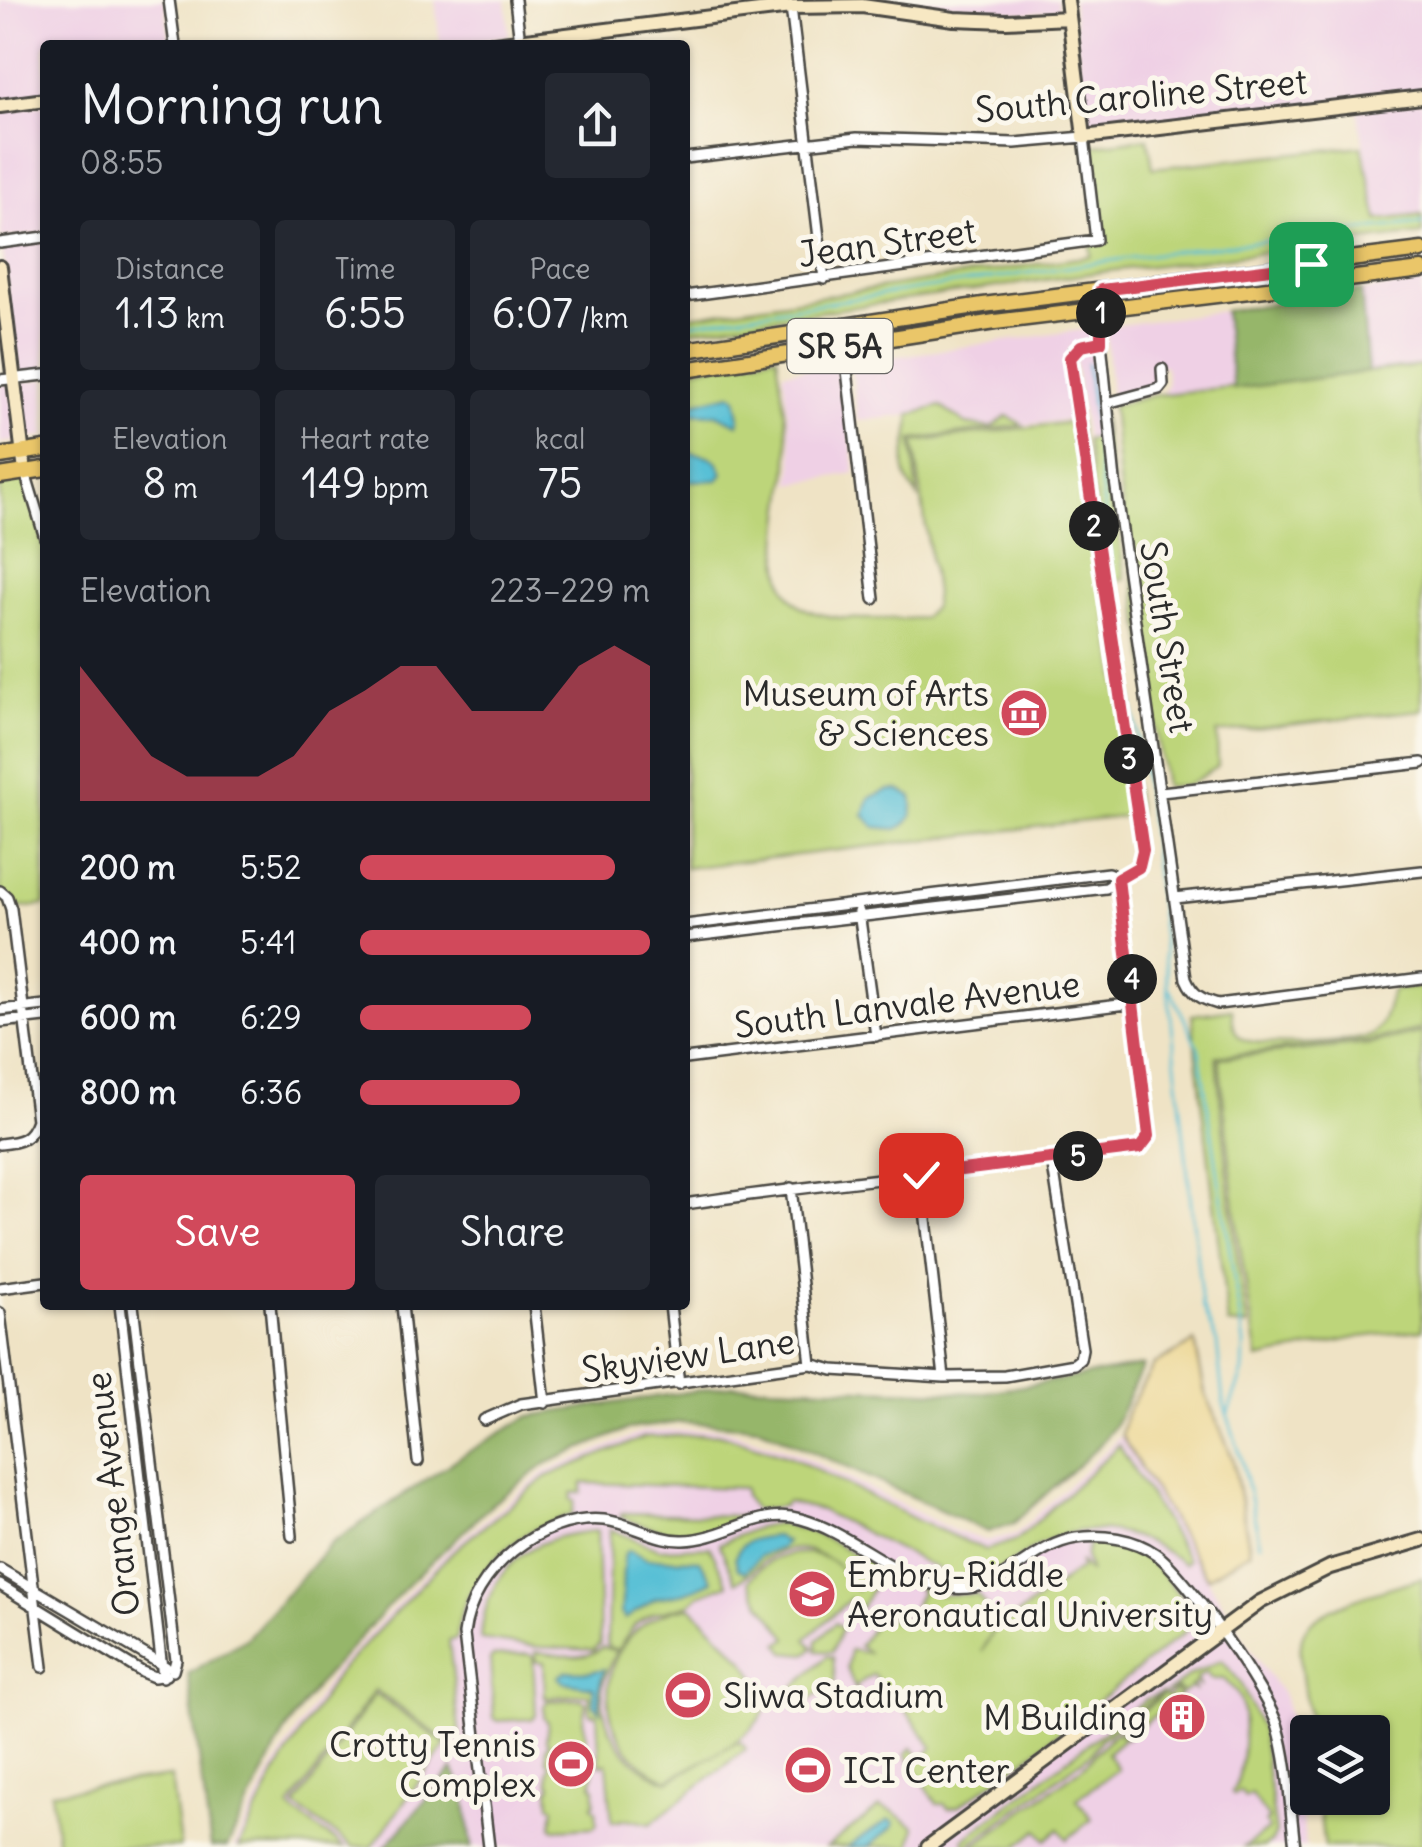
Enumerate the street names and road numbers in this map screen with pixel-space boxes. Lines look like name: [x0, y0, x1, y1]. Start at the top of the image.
street label: South Caroline Street: [973, 59, 1309, 131]
street label: Jean Street: [795, 208, 979, 276]
road number: SR 5A: [788, 319, 892, 373]
street label: South Street: [1131, 538, 1205, 736]
street label: South Lanvale Avenue: [732, 961, 1082, 1047]
street label: Skyview Lane: [579, 1318, 797, 1392]
street label: Orange Avenue: [75, 1370, 149, 1618]

